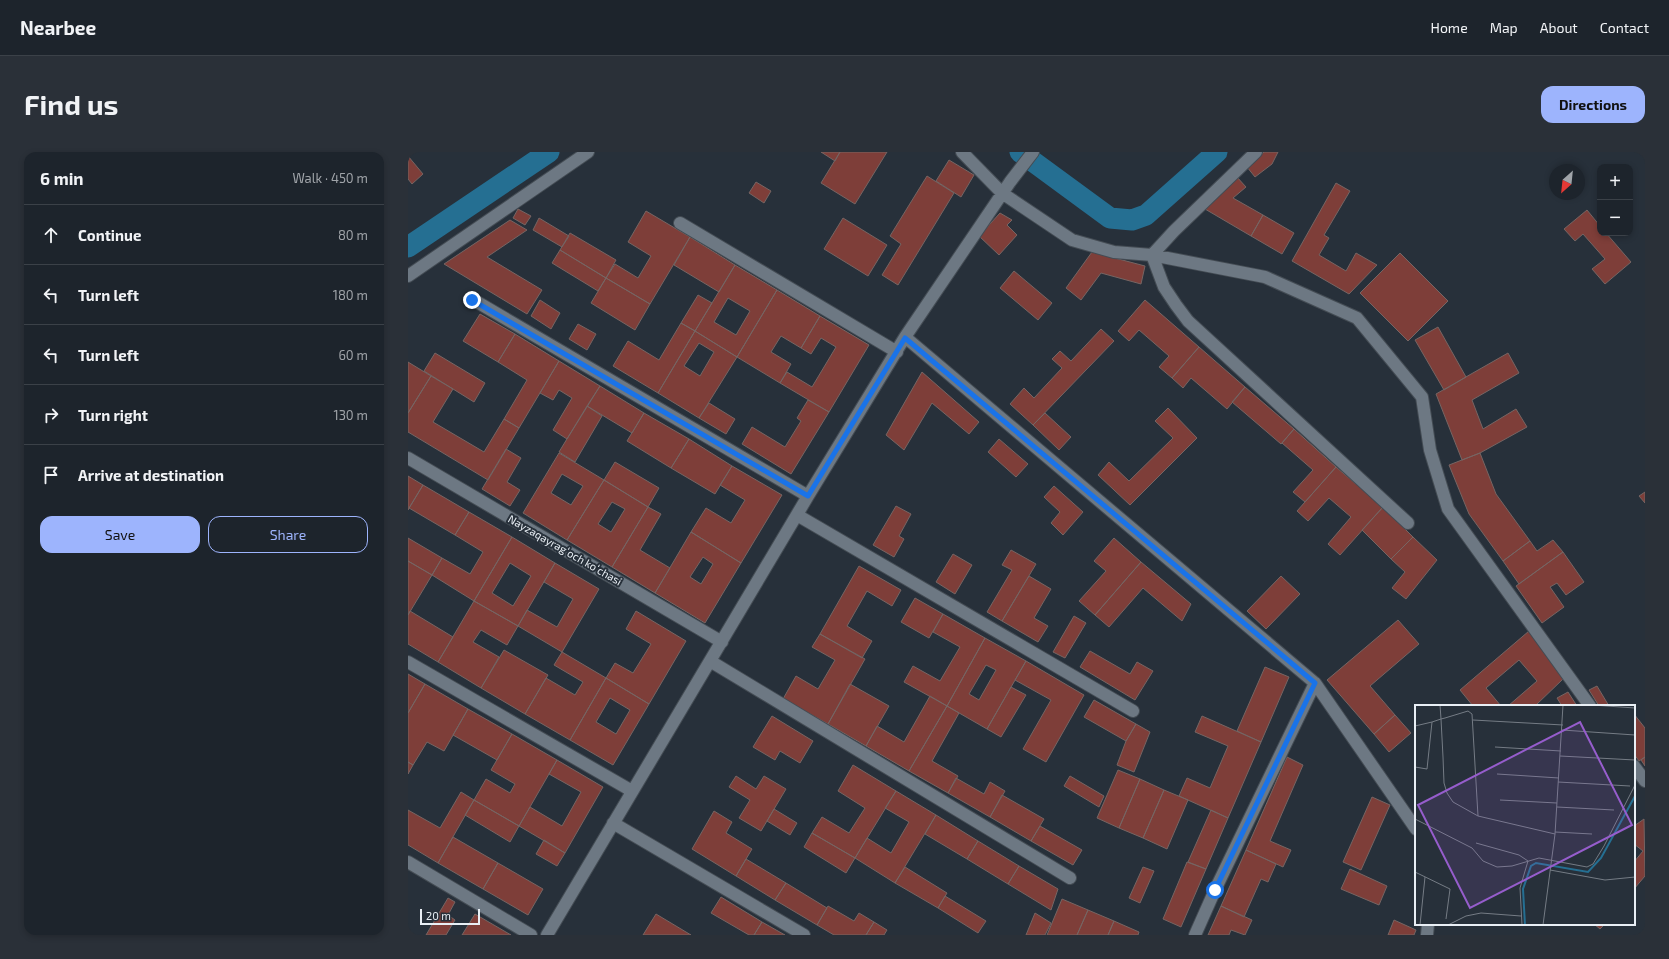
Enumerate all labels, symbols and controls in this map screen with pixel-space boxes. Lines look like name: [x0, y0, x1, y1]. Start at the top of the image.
text: Nearbee: [20, 16, 96, 39]
text: Home: [1431, 19, 1468, 36]
text: Map: [1490, 19, 1518, 36]
text: About: [1540, 19, 1578, 36]
text: Contact: [1600, 19, 1649, 36]
button: Directions: [1541, 86, 1645, 123]
text: Find us: [24, 87, 118, 121]
north arrow: [1549, 164, 1585, 200]
map controls: [1597, 164, 1633, 236]
button: +: [1597, 164, 1633, 200]
text: 6 min: [40, 168, 84, 188]
text: Walk · 450 m: [292, 170, 368, 186]
button: −: [1597, 200, 1633, 236]
icon: ahead: [40, 224, 62, 246]
text: Continue: [78, 226, 141, 244]
text: 80 m: [338, 227, 368, 243]
icon: left: [40, 284, 62, 306]
text: Turn left: [78, 286, 139, 304]
text: 180 m: [333, 287, 368, 303]
route end: [463, 291, 481, 309]
icon: left: [40, 344, 62, 366]
text: Turn left: [78, 346, 139, 364]
text: 60 m: [338, 347, 368, 363]
icon: right: [40, 404, 62, 426]
text: Turn right: [78, 406, 148, 424]
text: 130 m: [333, 407, 368, 423]
icon: arrive: [40, 464, 62, 486]
text: Arrive at destination: [78, 466, 224, 484]
street label: Nayzaqayragʻoch koʻchasi: [506, 512, 624, 588]
button: Save: [40, 516, 200, 553]
button: Share: [208, 516, 368, 553]
inset map: [1415, 705, 1635, 925]
route start: [1206, 881, 1224, 899]
scale bar: [420, 907, 480, 926]
text: 20 m: [426, 909, 451, 922]

